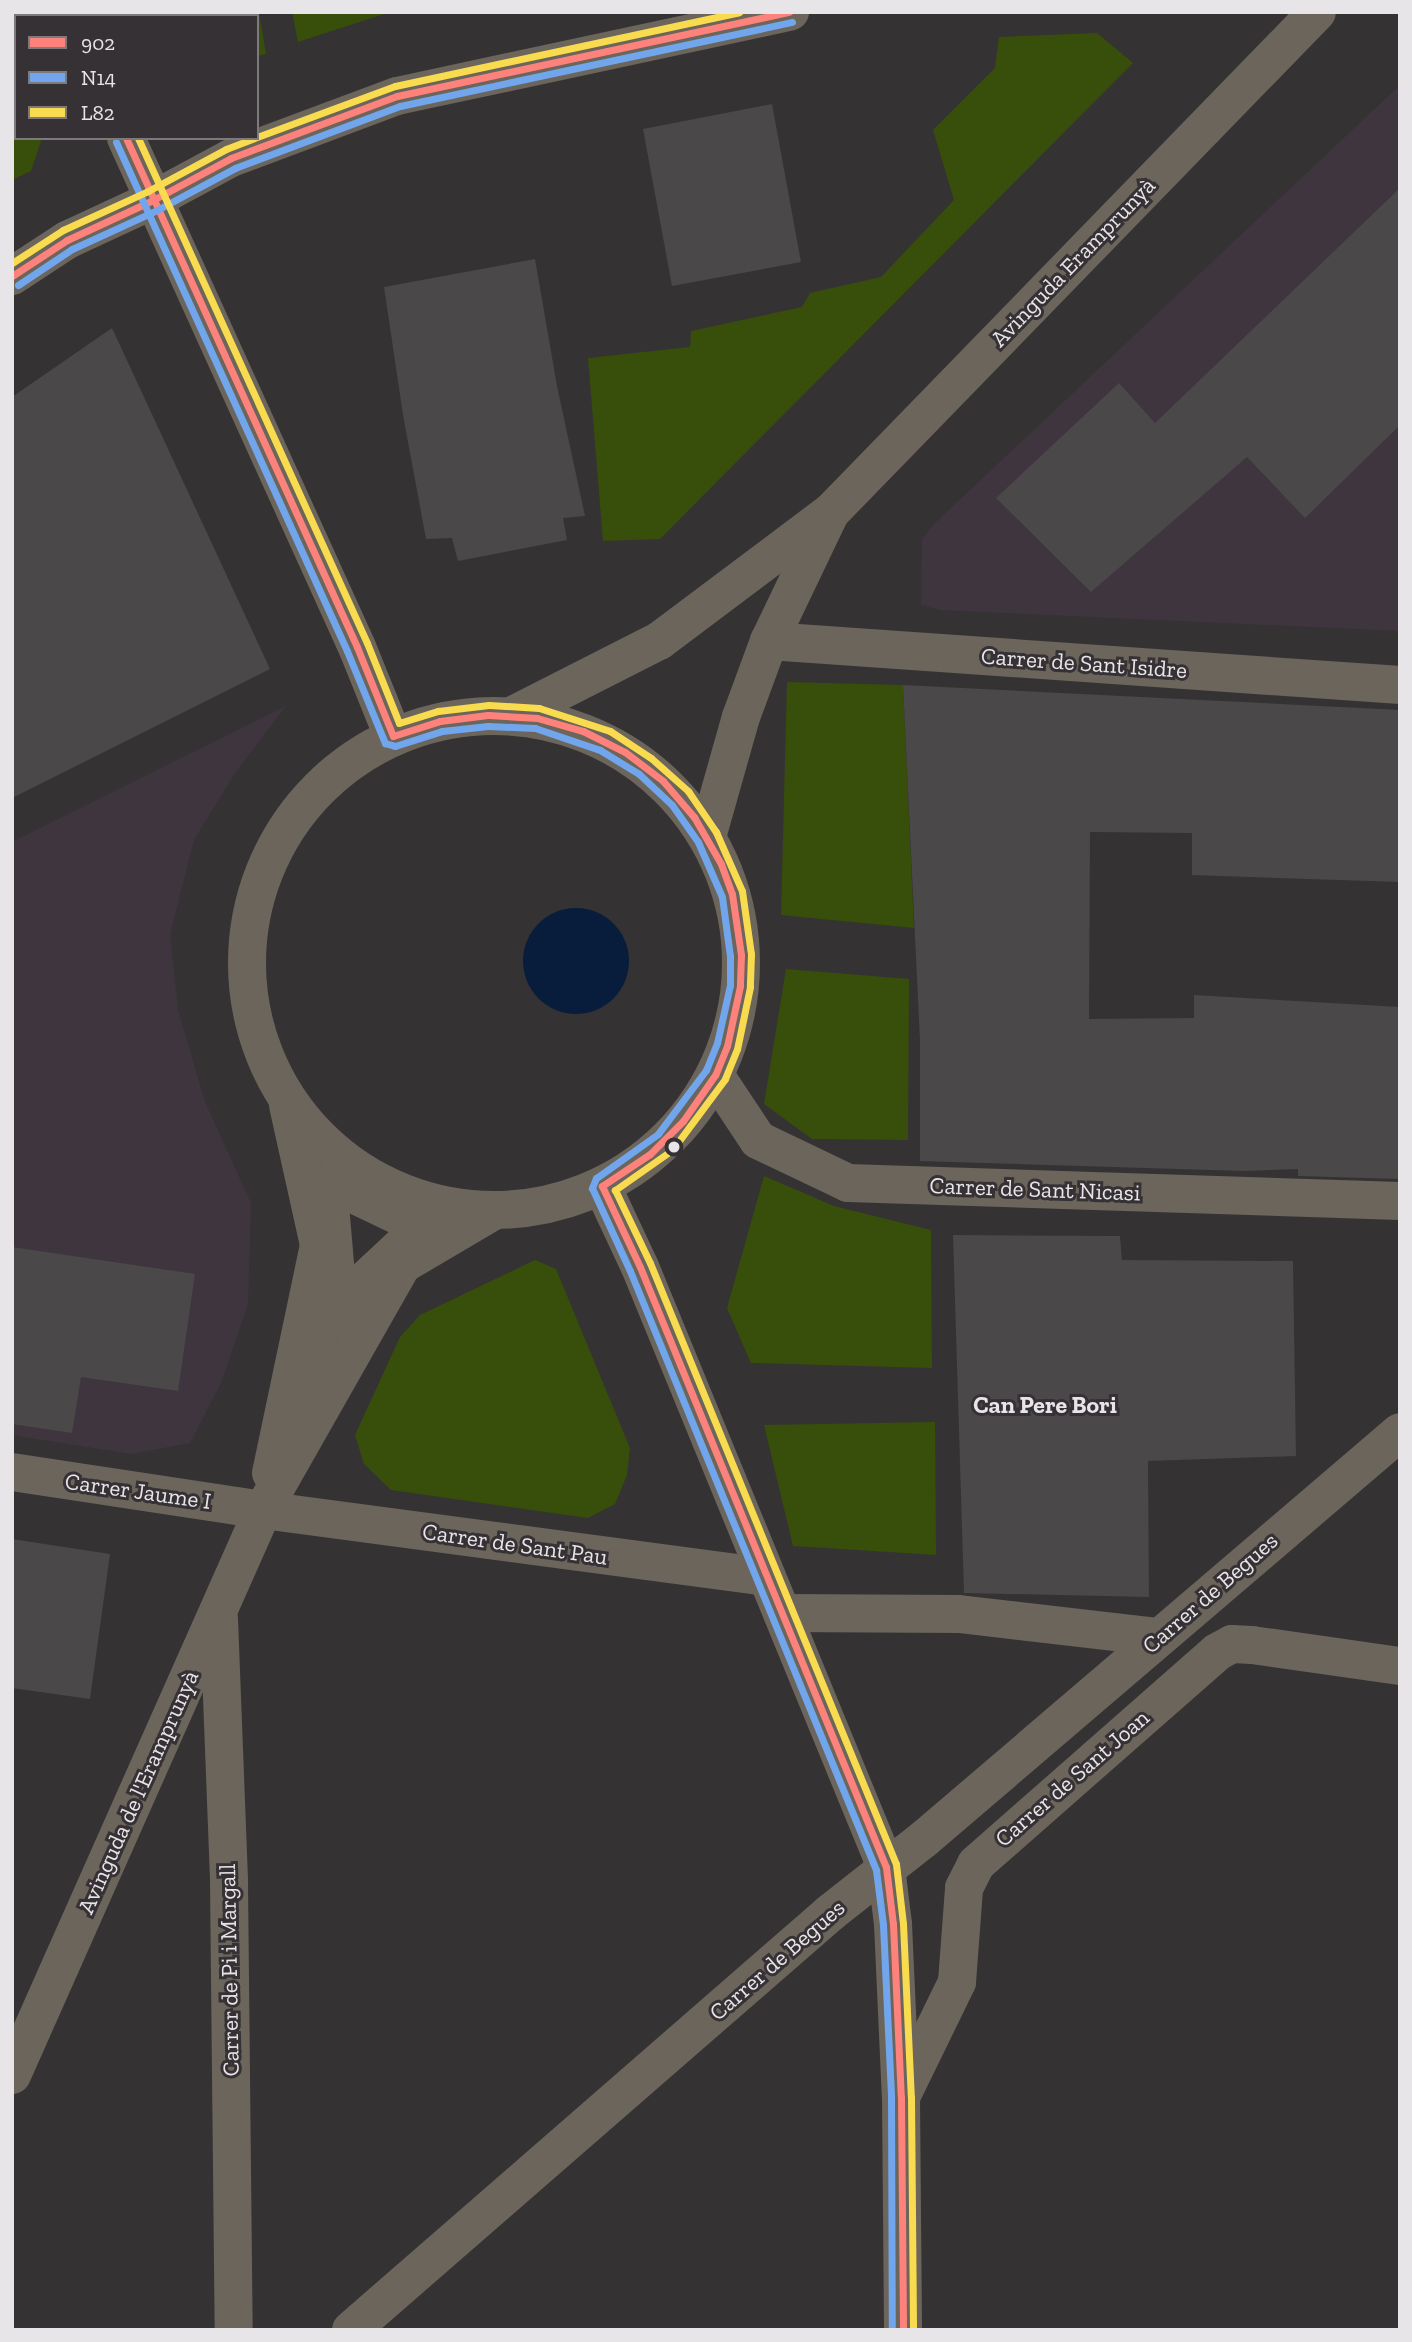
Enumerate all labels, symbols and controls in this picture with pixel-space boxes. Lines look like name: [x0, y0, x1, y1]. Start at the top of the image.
legend: [14, 14, 259, 140]
text: 902: [81, 30, 115, 55]
text: N14: [81, 65, 116, 90]
text: L82: [81, 100, 115, 125]
street label: Avinguda Eramprunyà: [985, 172, 1161, 352]
street label: Carrer de Sant Isidre: [980, 642, 1188, 684]
unlabelled marker: [667, 1140, 681, 1154]
street label: Carrer de Sant Nicasi: [929, 1172, 1141, 1206]
district label: Can Pere Bori: [973, 1391, 1117, 1419]
street label: Carrer Jaume I: [63, 1467, 213, 1515]
street label: Carrer de Sant Pau: [420, 1517, 610, 1571]
street label: Carrer de Begues: [1137, 1527, 1283, 1659]
street label: Avinguda de l'Eramprunyà: [72, 1666, 204, 1918]
street label: Carrer de Sant Joan: [989, 1703, 1155, 1853]
street label: Carrer de Pi i Margall: [213, 1863, 245, 2077]
street label: Carrer de Begues: [704, 1894, 850, 2026]

